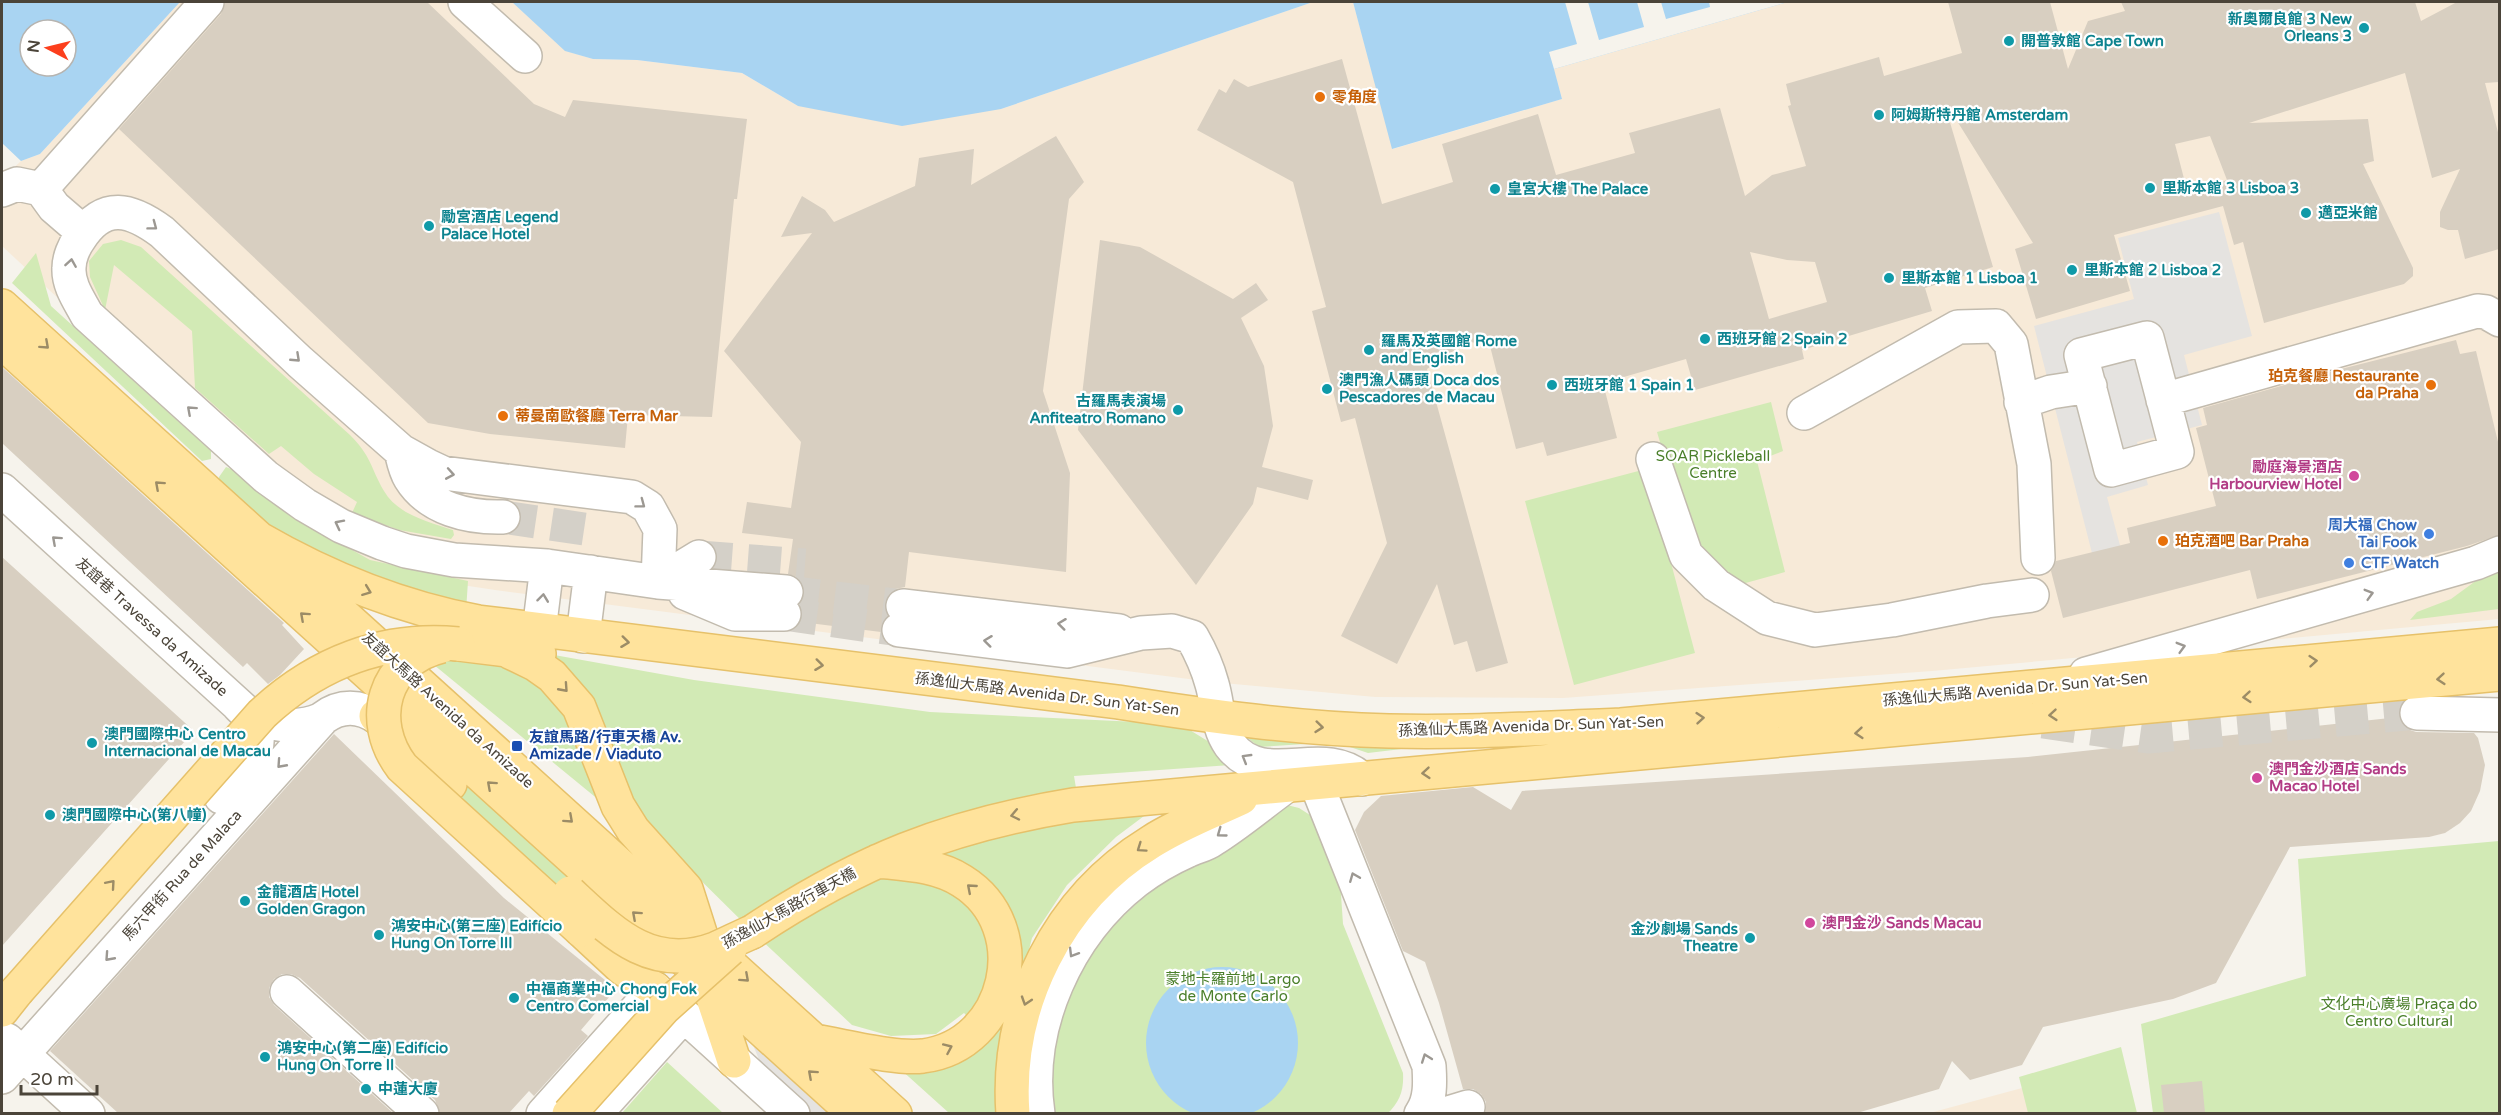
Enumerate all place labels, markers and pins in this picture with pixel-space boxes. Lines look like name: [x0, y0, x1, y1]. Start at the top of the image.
place label: 新奧爾良館 3 New Orleans 3: [2228, 10, 2352, 45]
marker: 新奧爾良館 3 New Orleans 3: [2357, 21, 2371, 35]
place label: 開普敦館 Cape Town: [2021, 32, 2164, 51]
marker: 開普敦館 Cape Town: [2002, 34, 2016, 48]
place label: 零角度: [1332, 88, 1377, 106]
marker: 零角度: [1313, 90, 1327, 104]
place label: 阿姆斯特丹館 Amsterdam: [1891, 106, 2068, 124]
marker: 阿姆斯特丹館 Amsterdam: [1872, 108, 1886, 122]
place label: 里斯本館 3 Lisboa 3: [2162, 179, 2299, 197]
place label: 皇宮大樓 The Palace: [1507, 180, 1649, 198]
marker: 里斯本館 3 Lisboa 3: [2143, 181, 2157, 195]
marker: 皇宮大樓 The Palace: [1488, 182, 1502, 196]
place label: 邁亞米館: [2318, 204, 2378, 222]
marker: 邁亞米館: [2299, 206, 2313, 220]
place label: 勵宮酒店 Legend Palace Hotel: [441, 208, 559, 243]
marker: 勵宮酒店 Legend Palace Hotel: [422, 219, 436, 233]
place label: 里斯本館 2 Lisboa 2: [2084, 261, 2221, 279]
marker: 里斯本館 2 Lisboa 2: [2065, 263, 2079, 277]
place label: 里斯本館 1 Lisboa 1: [1901, 269, 2038, 287]
marker: 里斯本館 1 Lisboa 1: [1882, 271, 1896, 285]
place label: 西班牙館 2 Spain 2: [1717, 330, 1847, 349]
place label: 羅馬及英國館 Rome and English: [1381, 332, 1517, 368]
marker: 西班牙館 2 Spain 2: [1698, 332, 1712, 346]
marker: 羅馬及英國館 Rome and English: [1362, 343, 1376, 357]
place label: 珀克餐廳 Restaurante da Praha: [2268, 367, 2419, 402]
place label: 澳門漁人碼頭 Doca dos Pescadores de Macau: [1339, 371, 1499, 406]
place label: 西班牙館 1 Spain 1: [1564, 376, 1694, 395]
marker: 西班牙館 1 Spain 1: [1545, 378, 1559, 392]
marker: 珀克餐廳 Restaurante da Praha: [2424, 378, 2438, 392]
marker: 澳門漁人碼頭 Doca dos Pescadores de Macau: [1320, 382, 1334, 396]
place label: 古羅馬表演場 Anfiteatro Romano: [1030, 392, 1166, 427]
marker: 古羅馬表演場 Anfiteatro Romano: [1171, 403, 1185, 417]
place label: 蒂曼南歐餐廳 Terra Mar: [515, 407, 678, 425]
marker: 蒂曼南歐餐廳 Terra Mar: [496, 409, 510, 423]
place label: 勵庭海景酒店 Harbourview Hotel: [2209, 458, 2342, 493]
marker: 勵庭海景酒店 Harbourview Hotel: [2347, 469, 2361, 483]
place label: 周大福 Chow Tai Fook: [2328, 516, 2417, 551]
marker: 周大福 Chow Tai Fook: [2422, 527, 2436, 541]
place label: 珀克酒吧 Bar Praha: [2175, 532, 2309, 550]
marker: 珀克酒吧 Bar Praha: [2156, 534, 2170, 548]
place label: CTF Watch: [2361, 554, 2439, 572]
marker: CTF Watch: [2342, 556, 2356, 570]
place label: 澳門國際中心 Centro Internacional de Macau: [104, 725, 271, 760]
place label: 友誼馬路/行車天橋 Av. Amizade / Viaduto: [529, 728, 682, 763]
marker: 澳門國際中心 Centro Internacional de Macau: [85, 736, 99, 750]
marker: 友誼馬路/行車天橋 Av. Amizade / Viaduto: [510, 739, 524, 753]
place label: 澳門金沙酒店 Sands Macao Hotel: [2269, 760, 2406, 795]
marker: 澳門金沙酒店 Sands Macao Hotel: [2250, 771, 2264, 785]
place label: 澳門國際中心(第八幢): [62, 806, 207, 824]
marker: 澳門國際中心(第八幢): [43, 808, 57, 822]
place label: 金龍酒店 Hotel Golden Gragon: [257, 883, 365, 919]
marker: 金龍酒店 Hotel Golden Gragon: [238, 894, 252, 908]
place label: 澳門金沙 Sands Macau: [1822, 914, 1982, 932]
marker: 澳門金沙 Sands Macau: [1803, 916, 1817, 930]
place label: 鴻安中心(第三座) Edifício Hung On Torre III: [391, 917, 562, 953]
place label: 金沙劇場 Sands Theatre: [1631, 920, 1738, 955]
marker: 鴻安中心(第三座) Edifício Hung On Torre III: [372, 928, 386, 942]
marker: 金沙劇場 Sands Theatre: [1743, 931, 1757, 945]
place label: 中福商業中心 Chong Fok Centro Comercial: [526, 980, 697, 1015]
marker: 中福商業中心 Chong Fok Centro Comercial: [507, 991, 521, 1005]
place label: 鴻安中心(第二座) Edifício Hung On Torre II: [277, 1039, 448, 1075]
marker: 鴻安中心(第二座) Edifício Hung On Torre II: [258, 1050, 272, 1064]
place label: 中蓮大廈: [378, 1080, 438, 1098]
marker: 中蓮大廈: [359, 1082, 373, 1096]

